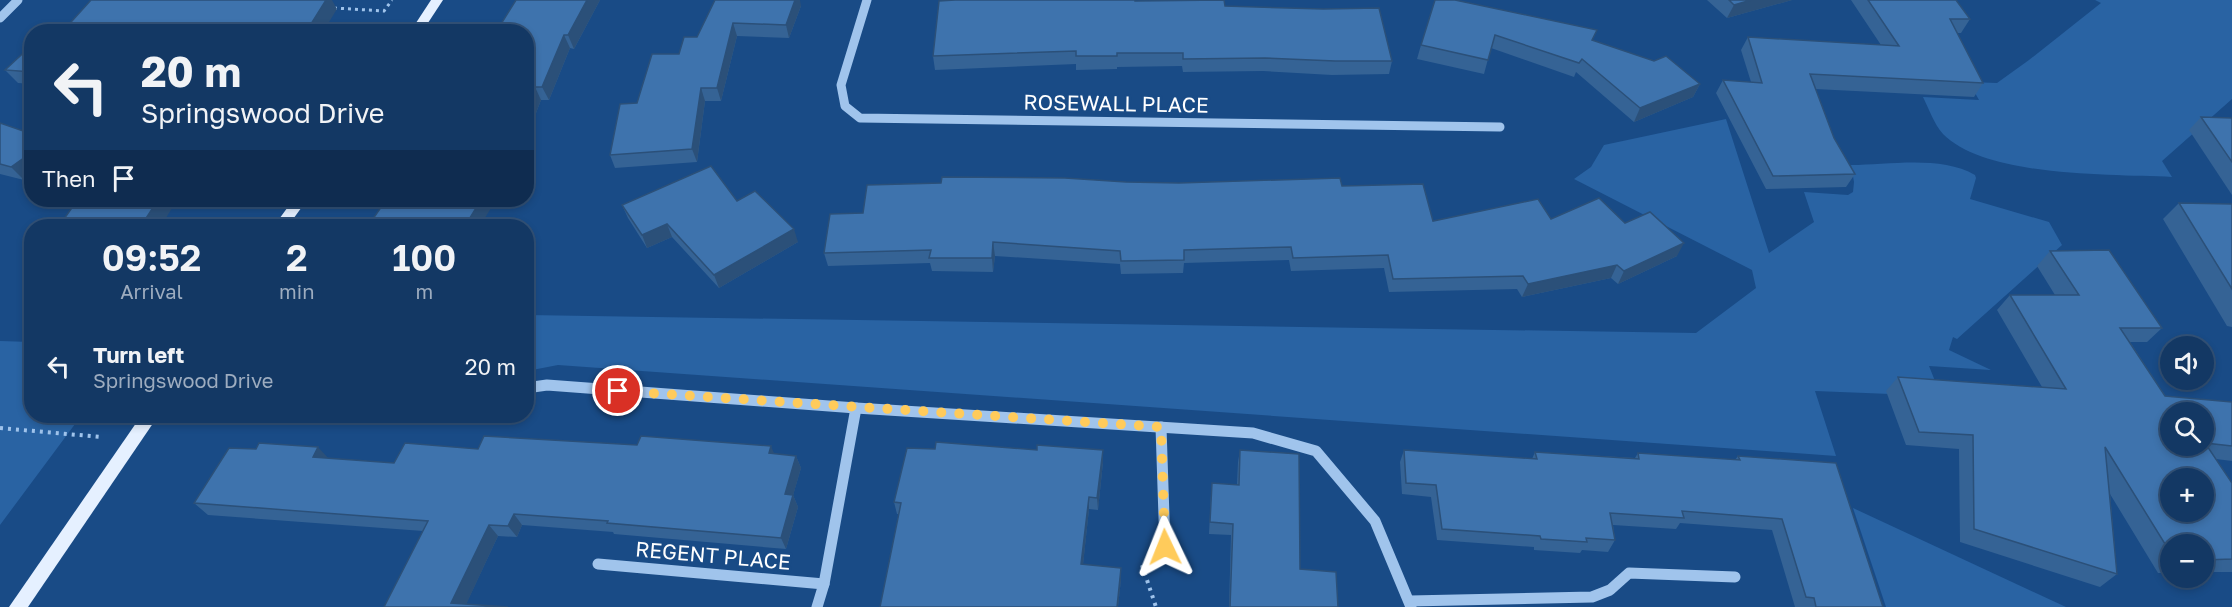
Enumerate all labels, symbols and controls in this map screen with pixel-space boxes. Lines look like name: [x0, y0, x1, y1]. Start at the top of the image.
text: 20 m: [141, 46, 241, 96]
icon: left: [42, 48, 120, 126]
street label: ROSEWALL PLACE: [1023, 88, 1209, 118]
text: Springswood Drive: [141, 97, 384, 129]
icon: arrive: [107, 162, 140, 195]
text: Then: [42, 165, 95, 192]
text: 09:52: [102, 236, 201, 279]
text: 2: [286, 236, 308, 279]
text: 100: [392, 236, 456, 279]
text: Arrival: [120, 279, 183, 303]
text: min: [279, 279, 314, 303]
text: m: [415, 279, 433, 303]
map controls: [2160, 336, 2214, 588]
button: sound: [2160, 336, 2214, 390]
text: Turn left: [93, 341, 184, 368]
icon: left: [42, 350, 75, 383]
text: 20 m: [465, 353, 516, 380]
pin: [592, 365, 643, 416]
text: Springswood Drive: [93, 368, 273, 392]
icon: arrive: [601, 374, 634, 407]
button: search: [2160, 402, 2214, 456]
button: +: [2160, 468, 2214, 522]
position arrow: [1133, 515, 1197, 579]
button: −: [2160, 534, 2214, 588]
street label: REGENT PLACE: [634, 535, 792, 575]

